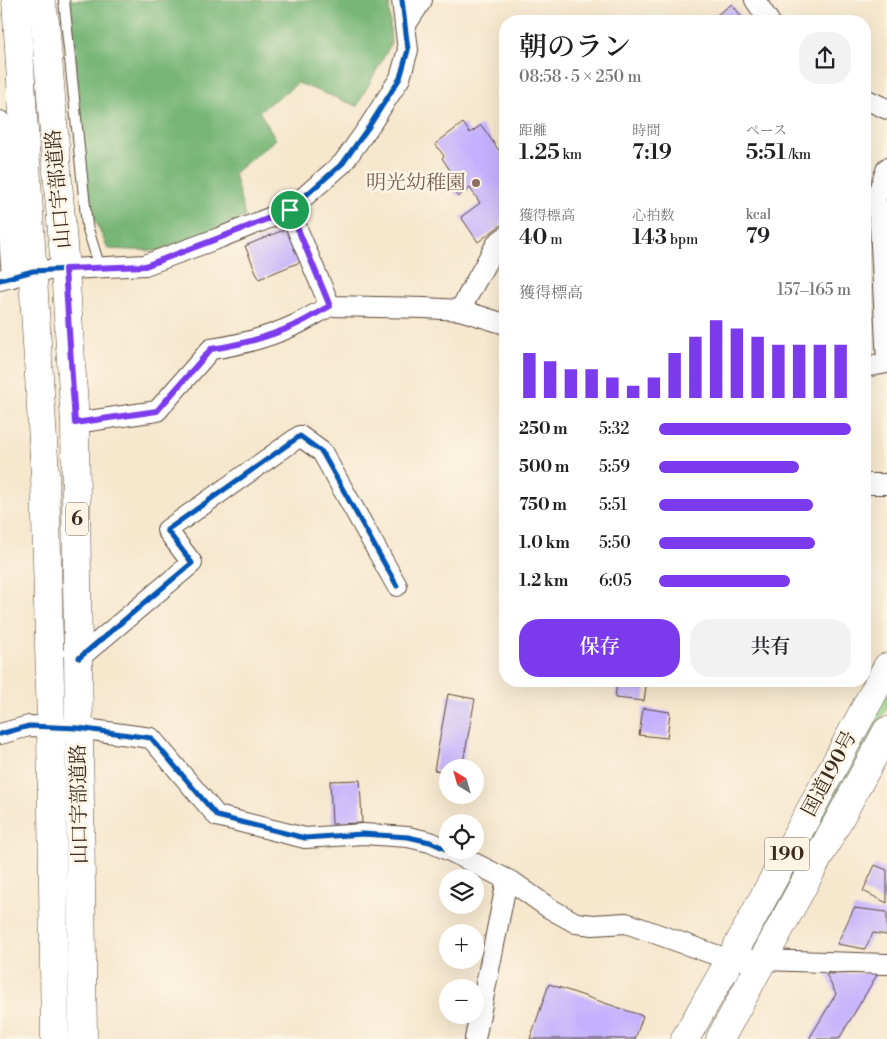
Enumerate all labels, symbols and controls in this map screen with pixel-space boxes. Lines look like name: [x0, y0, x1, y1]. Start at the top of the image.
text: 朝のラン: [519, 30, 631, 65]
button: share: [799, 32, 851, 84]
text: 08:58 · 5 × 250 m: [519, 67, 641, 87]
text: 距離: [519, 122, 547, 140]
text: 時間: [632, 122, 660, 140]
text: ペース: [746, 122, 787, 140]
street label: 山口宇部道路: [41, 128, 77, 250]
text: 1.25: [519, 140, 560, 166]
text: 7:19: [632, 140, 672, 166]
text: 5:51: [746, 140, 786, 166]
text: km: [560, 146, 582, 164]
text: /km: [786, 146, 811, 164]
place label: 明光幼稚園: [366, 171, 466, 196]
marker: 明光幼稚園: [470, 177, 482, 189]
pin: [269, 189, 311, 231]
icon: arrive: [276, 196, 304, 224]
text: kcal: [746, 206, 771, 224]
text: 獲得標高: [519, 207, 575, 225]
text: 心拍数: [632, 207, 674, 225]
text: 79: [746, 224, 770, 250]
text: 40: [519, 225, 547, 251]
text: 143: [632, 225, 667, 251]
text: m: [547, 231, 563, 249]
text: bpm: [667, 231, 698, 249]
text: 157–165 m: [777, 280, 851, 300]
text: 獲得標高: [519, 283, 583, 303]
text: 250 m: [519, 419, 568, 439]
text: 5:32: [599, 419, 629, 439]
text: 500 m: [519, 457, 569, 477]
text: 5:59: [599, 457, 630, 477]
text: 750 m: [519, 495, 567, 515]
text: 5:51: [599, 495, 627, 515]
road number: 6: [66, 502, 88, 536]
text: 1.0 km: [519, 533, 570, 553]
text: 5:50: [599, 533, 631, 553]
text: 1.2 km: [519, 571, 568, 591]
text: 6:05: [599, 571, 632, 591]
button: 保存: [519, 619, 680, 677]
button: 共有: [690, 619, 851, 677]
street label: 国道190号: [797, 727, 863, 821]
street label: 山口宇部道路: [66, 744, 94, 864]
north arrow: [439, 759, 484, 804]
map controls: [439, 759, 484, 1024]
button: locate: [439, 814, 484, 859]
road number: 190: [764, 838, 810, 871]
button: layers: [439, 869, 484, 914]
button: +: [439, 924, 484, 969]
button: −: [439, 979, 484, 1024]

